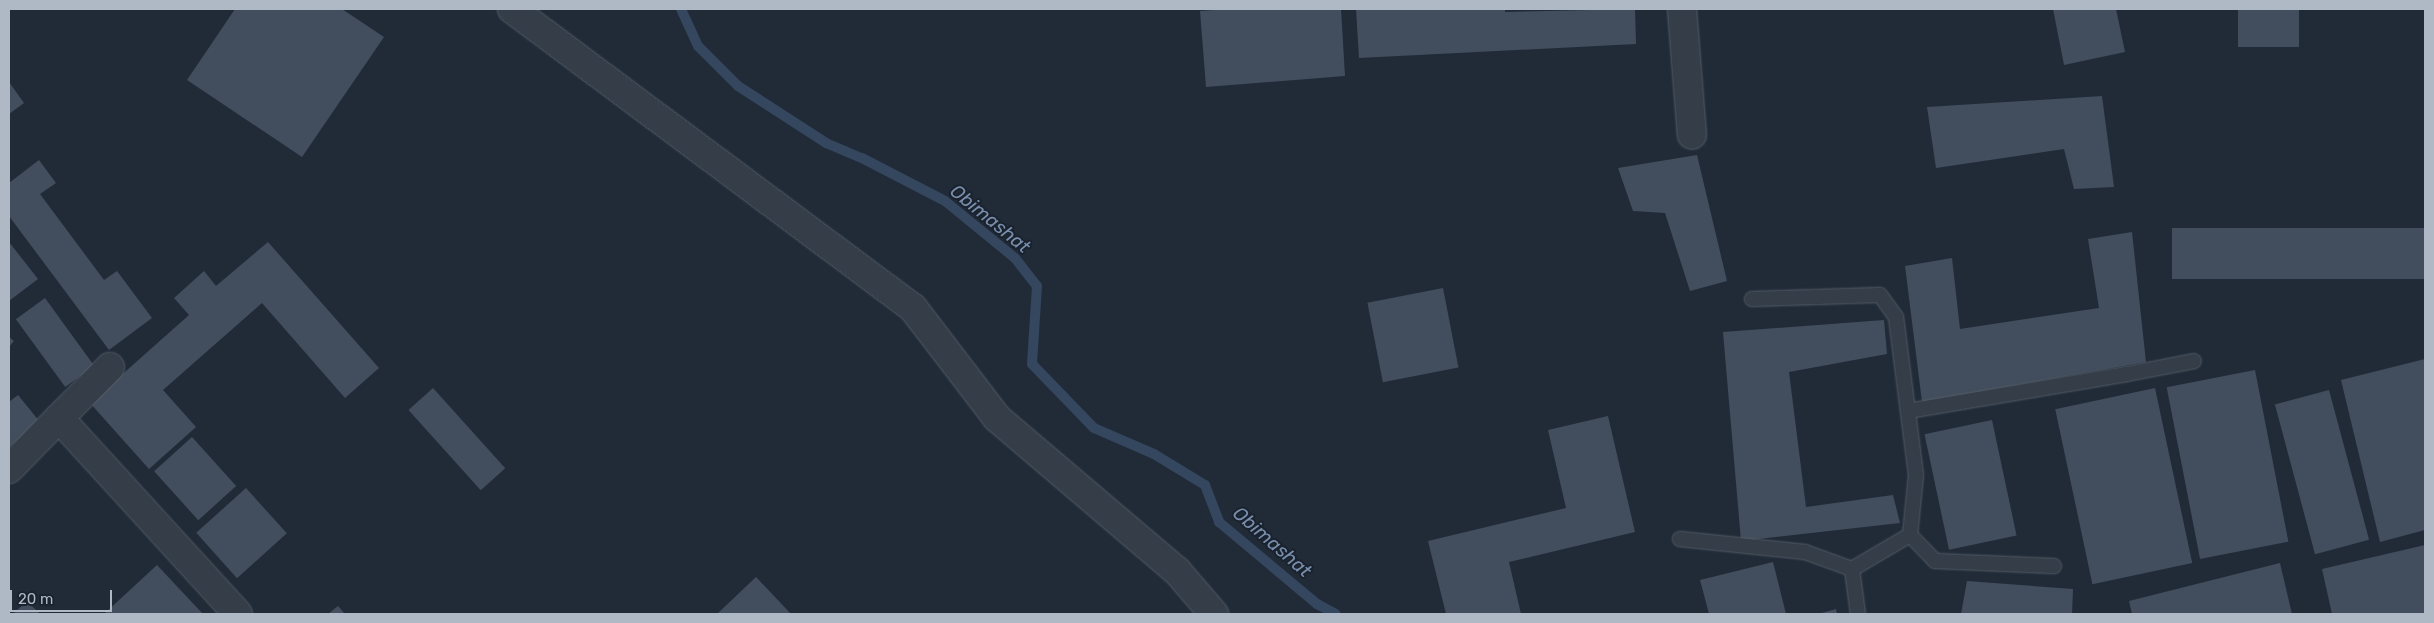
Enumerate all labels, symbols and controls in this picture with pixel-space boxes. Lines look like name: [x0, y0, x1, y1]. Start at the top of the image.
water label: Obimashat: [945, 180, 1035, 258]
water label: Obimashat: [1228, 502, 1316, 582]
scale bar: [12, 580, 115, 612]
text: 20 m: [18, 590, 53, 608]

